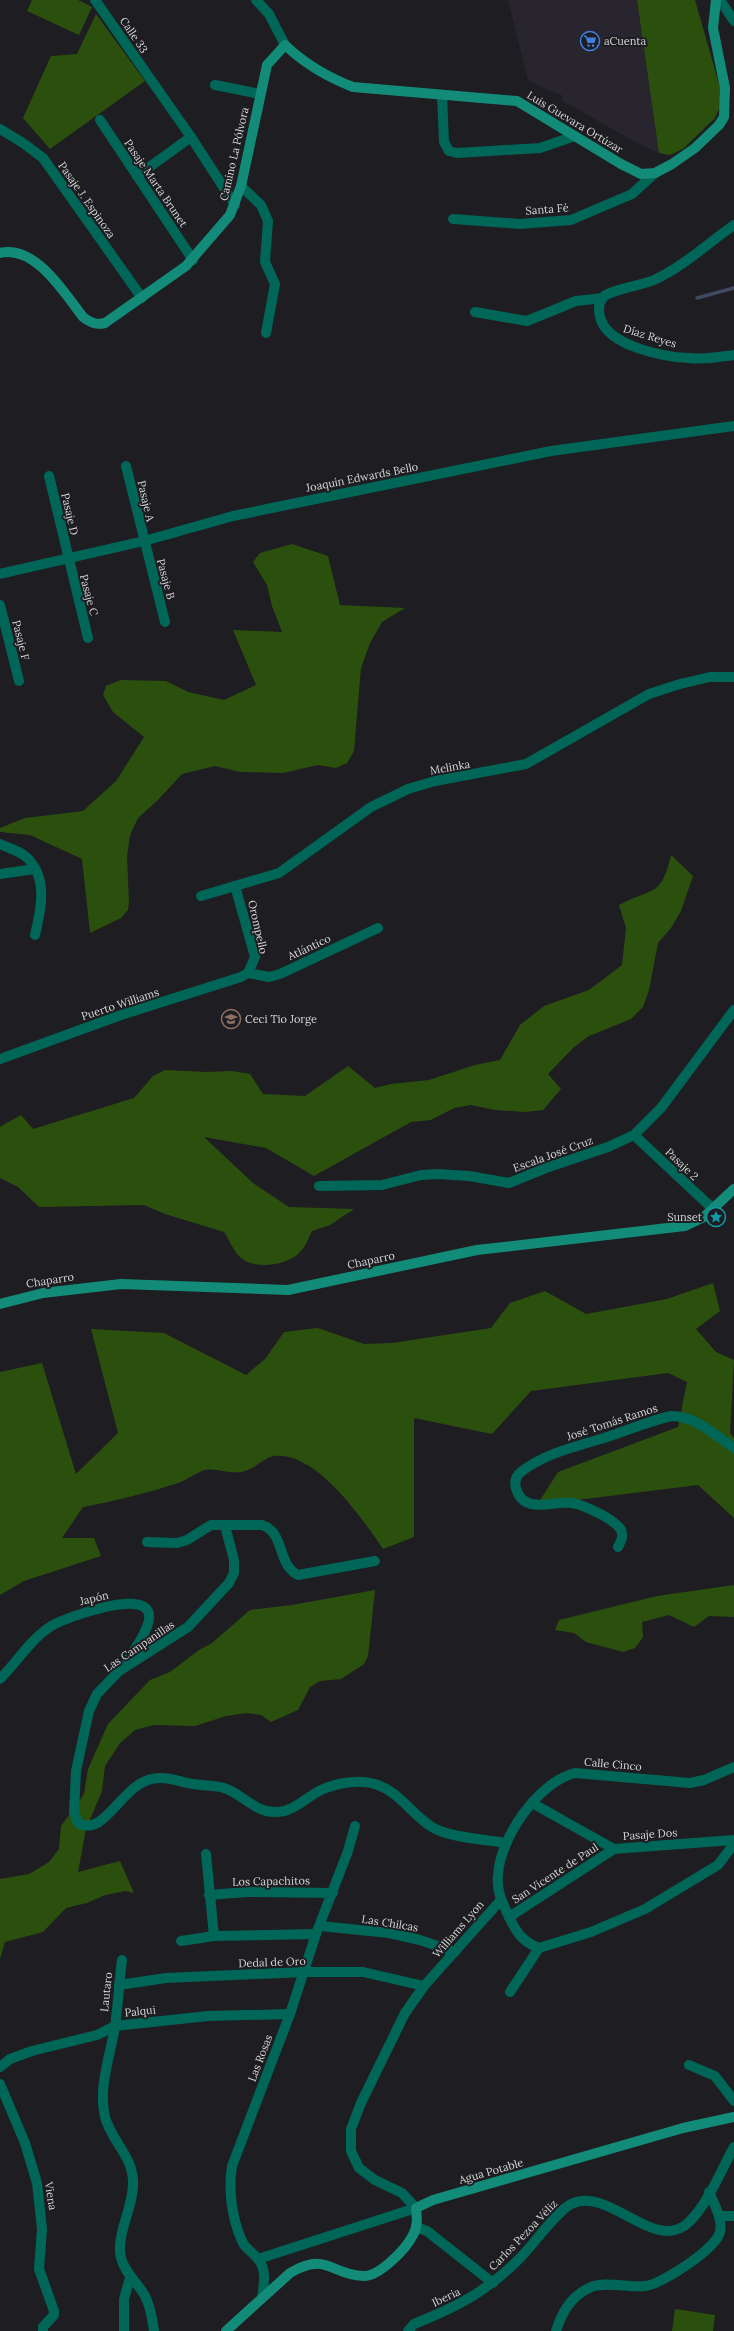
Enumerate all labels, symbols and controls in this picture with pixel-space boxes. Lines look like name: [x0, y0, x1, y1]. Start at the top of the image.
street label: Calle 33: [117, 14, 151, 56]
supermarket icon: aCuenta: [579, 30, 601, 52]
place label: aCuenta: [604, 34, 647, 48]
street label: Luis Guevara Ortúzar: [524, 88, 626, 156]
street label: Camino La Pólvora: [216, 105, 252, 202]
street label: Pasaje Marta Brunet: [121, 136, 191, 230]
street label: Pasaje J. Espinoza: [55, 159, 119, 241]
street label: Santa Fé: [525, 200, 569, 218]
street label: Díaz Reyes: [622, 321, 678, 351]
street label: Joaquín Edwards Bello: [304, 459, 419, 495]
street label: Pasaje A: [134, 479, 158, 524]
street label: Pasaje D: [58, 491, 82, 537]
street label: Pasaje B: [154, 557, 178, 601]
street label: Pasaje C: [77, 573, 101, 618]
street label: Pasaje F: [9, 619, 33, 661]
street label: Melinka: [429, 757, 471, 777]
street label: Orompello: [245, 899, 271, 955]
street label: Atlántico: [284, 931, 333, 963]
street label: Puerto Williams: [79, 985, 161, 1023]
school or university icon: Ceci Tio Jorge: [220, 1008, 242, 1030]
place label: Ceci Tio Jorge: [245, 1012, 317, 1026]
street label: Escala José Cruz: [511, 1133, 595, 1175]
street label: Pasaje 2: [663, 1145, 702, 1183]
place icon: Sunset: [705, 1206, 727, 1228]
place label: Sunset: [667, 1210, 703, 1224]
street label: Chaparro: [346, 1248, 396, 1272]
street label: Chaparro: [25, 1269, 75, 1291]
street label: José Tomás Ramos: [564, 1401, 659, 1444]
street label: Japón: [77, 1588, 110, 1608]
street label: Las Campanillas: [101, 1617, 177, 1675]
street label: Calle Cinco: [584, 1755, 642, 1773]
street label: Pasaje Dos: [622, 1825, 678, 1843]
street label: San Vicente de Paul: [509, 1840, 601, 1906]
street label: Los Capachitos: [232, 1873, 310, 1889]
street label: Williams Lyon: [429, 1897, 487, 1961]
street label: Las Chilcas: [361, 1912, 419, 1934]
street label: Dedal de Oro: [238, 1954, 306, 1970]
street label: Lautaro: [97, 1971, 115, 2013]
street label: Palqui: [124, 2002, 156, 2020]
street label: Las Rosas: [245, 2032, 275, 2084]
street label: Agua Potable: [456, 2155, 525, 2187]
street label: Viena: [42, 2180, 60, 2211]
street label: Carlos Pezoa Véliz: [486, 2196, 561, 2273]
street label: Iberia: [430, 2284, 463, 2310]

